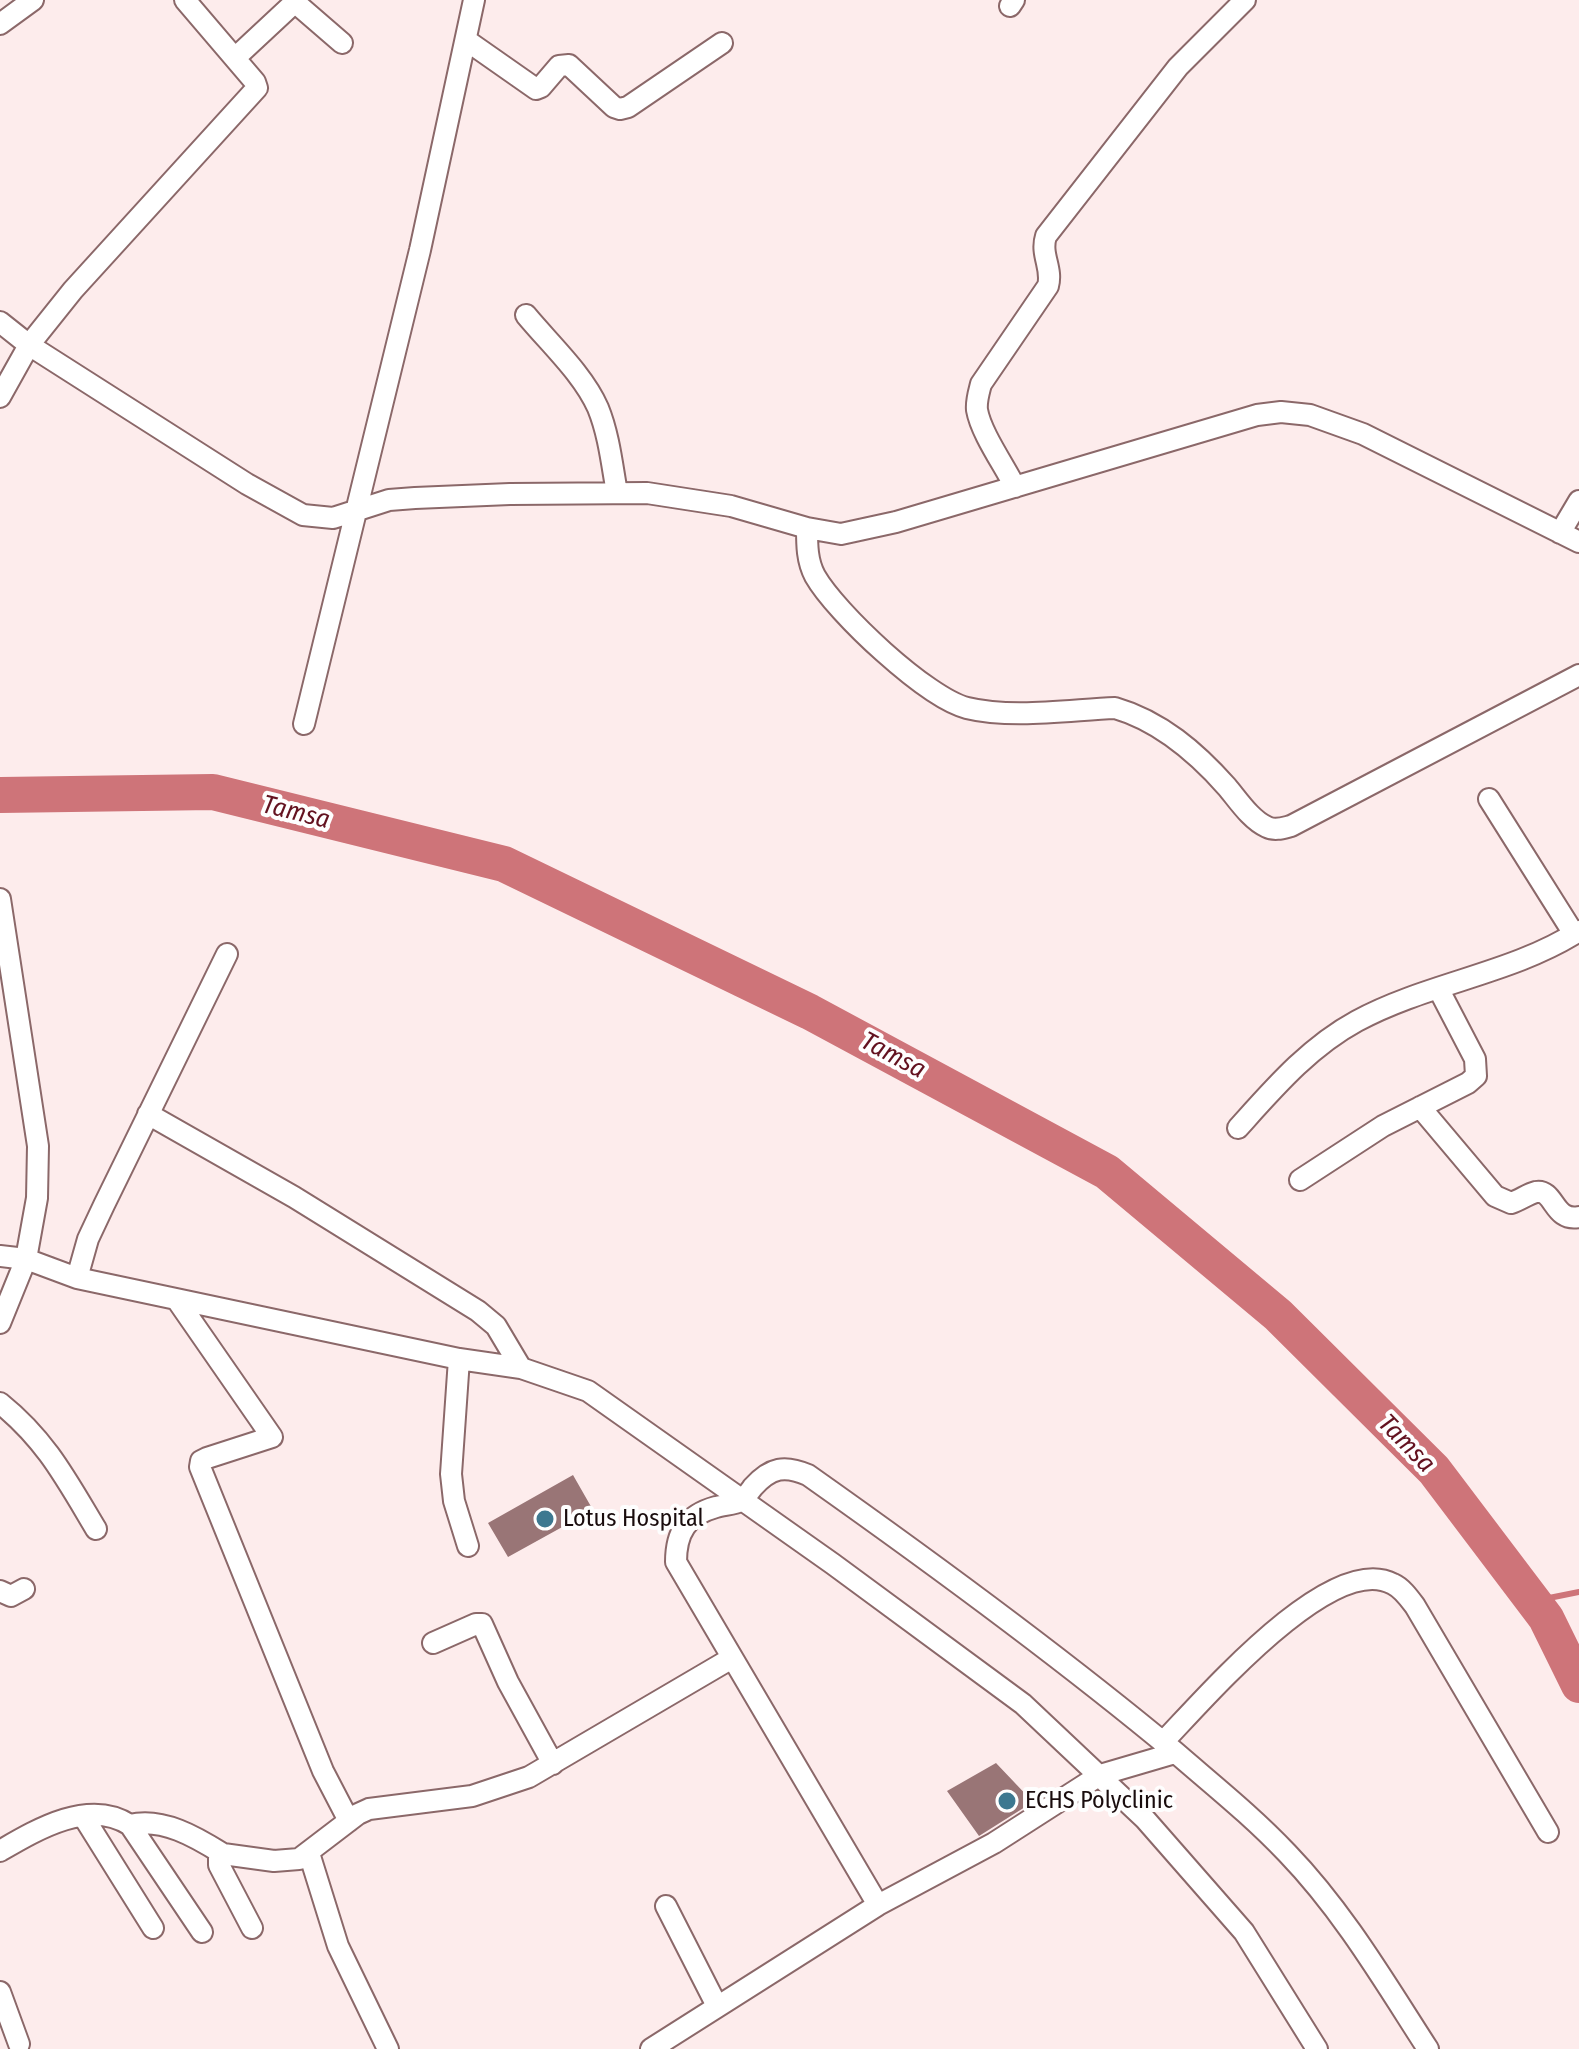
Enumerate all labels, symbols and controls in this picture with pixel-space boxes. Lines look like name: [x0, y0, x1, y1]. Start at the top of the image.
water label: Tamsa: [259, 790, 333, 836]
water label: Tamsa: [855, 1026, 931, 1086]
water label: Tamsa: [1371, 1409, 1441, 1479]
place label: Lotus Hospital: [563, 1505, 704, 1533]
marker: Lotus Hospital: [534, 1508, 556, 1530]
place label: ECHS Polyclinic: [1025, 1787, 1173, 1815]
marker: ECHS Polyclinic: [996, 1790, 1018, 1812]

